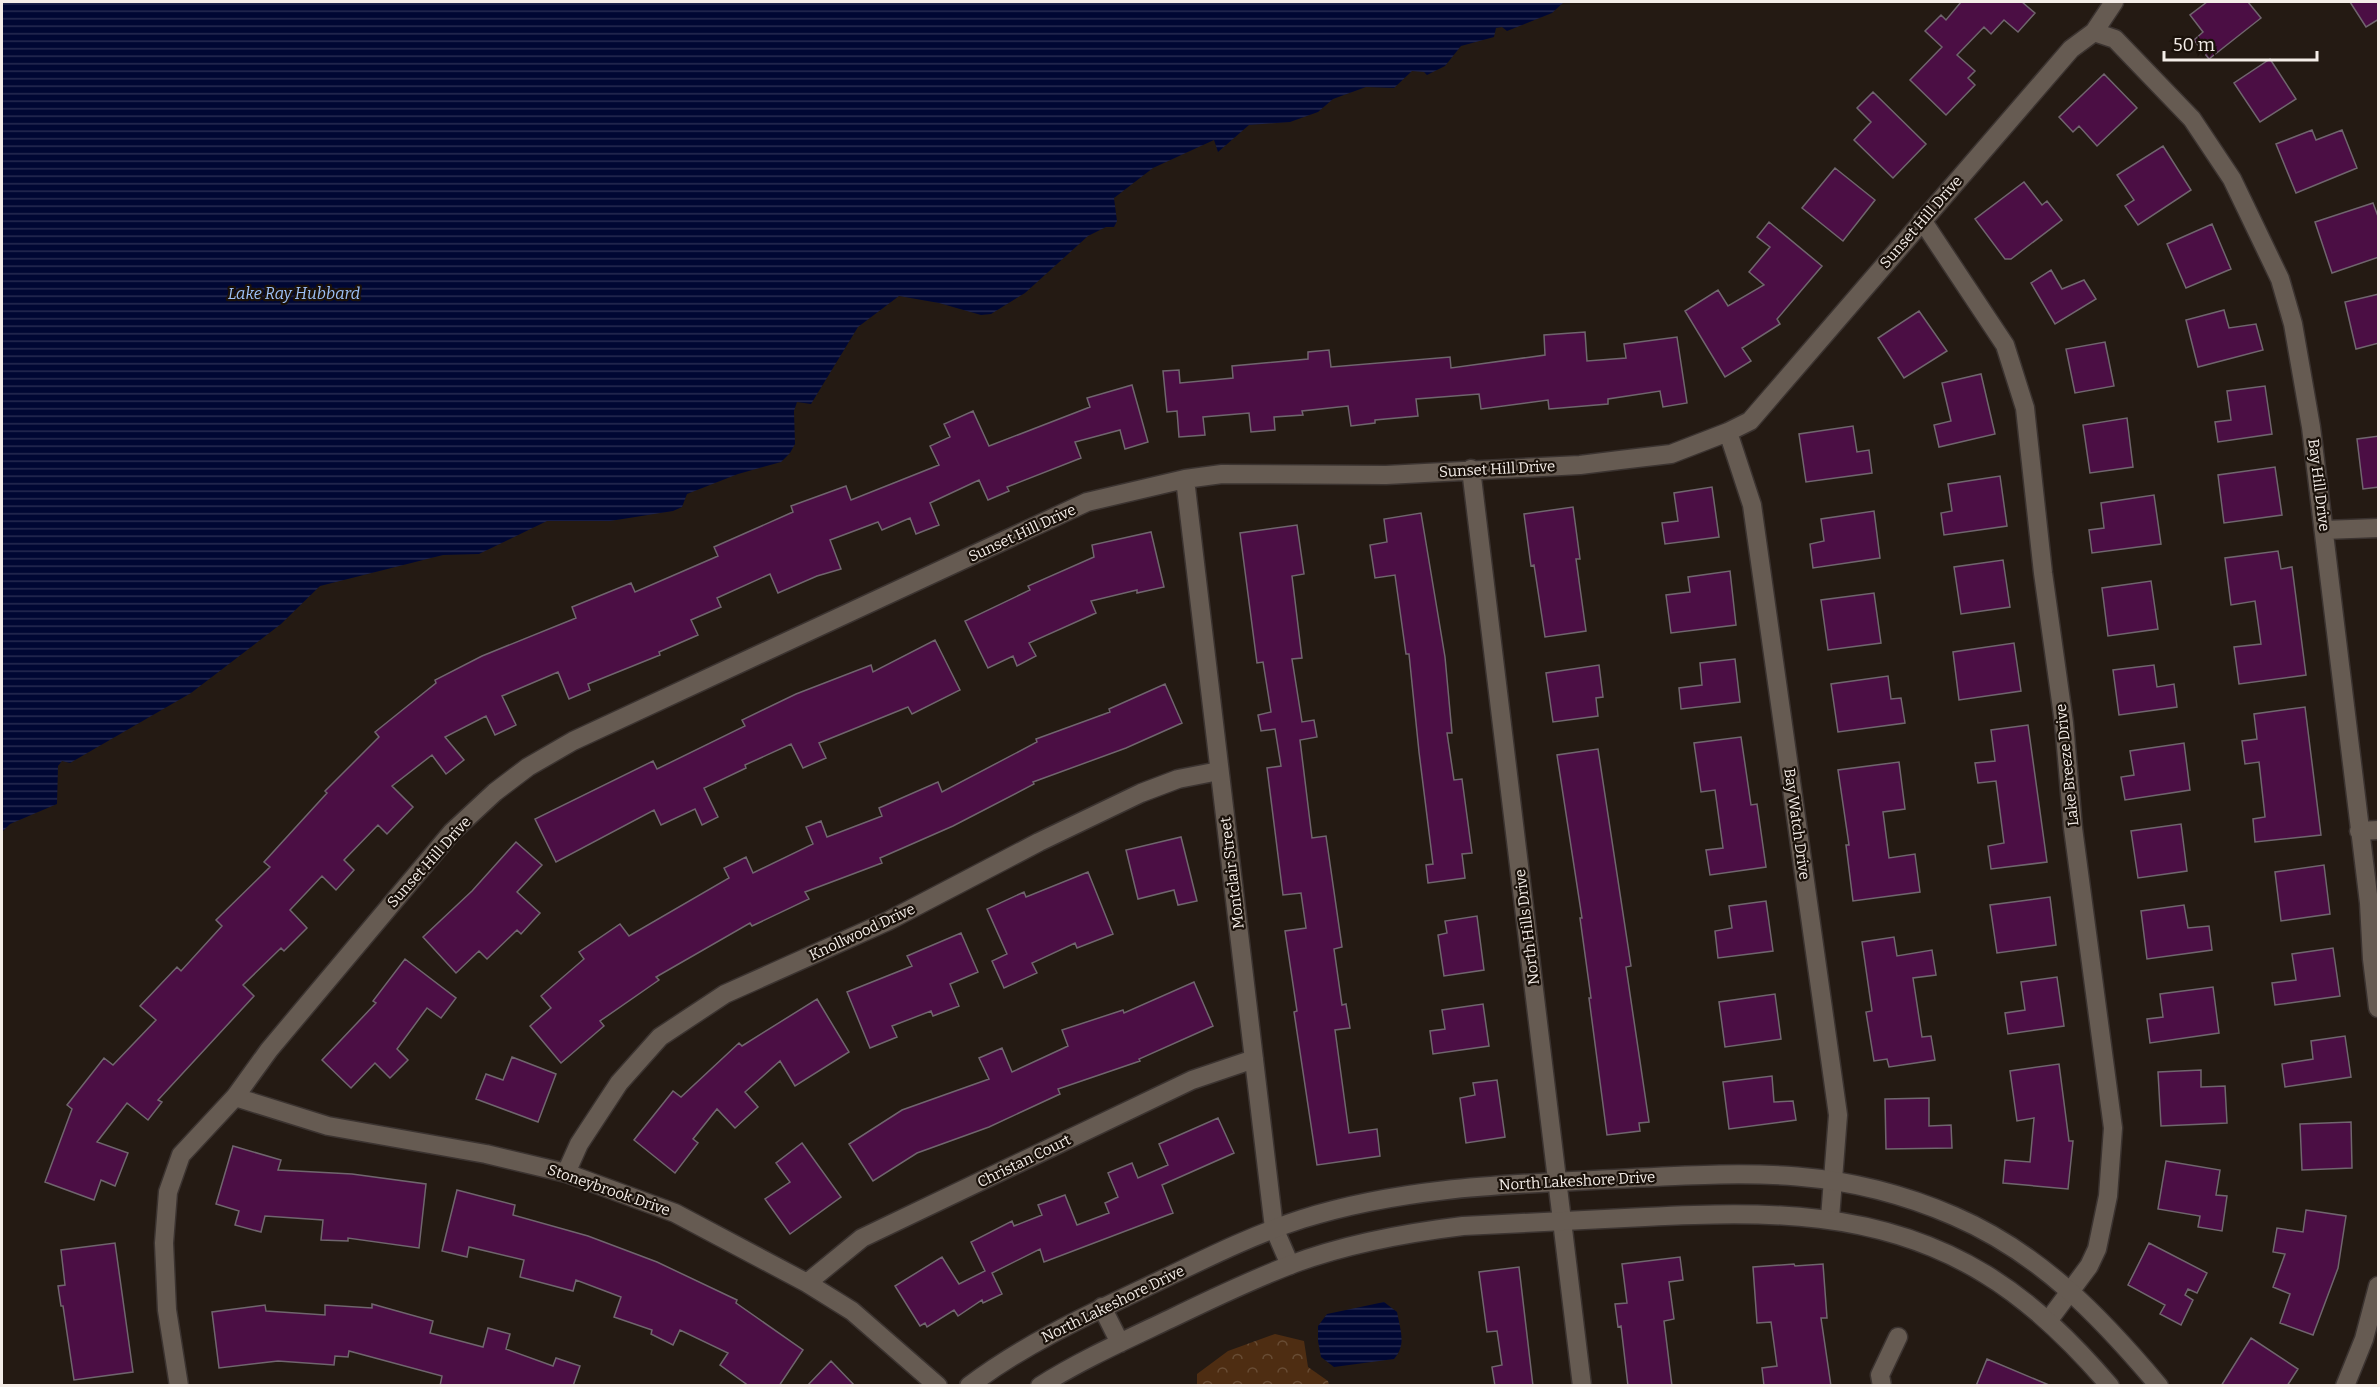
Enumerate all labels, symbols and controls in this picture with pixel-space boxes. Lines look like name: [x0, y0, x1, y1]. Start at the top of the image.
scale bar: [2164, 24, 2317, 62]
text: 50 m: [2173, 34, 2215, 56]
street label: Sunset Hill Drive: [1876, 172, 1966, 272]
water label: Lake Ray Hubbard: [228, 284, 360, 303]
street label: Bay Hill Drive: [2304, 438, 2334, 532]
street label: Sunset Hill Drive: [1438, 457, 1556, 481]
street label: Sunset Hill Drive: [965, 500, 1079, 566]
street label: Lake Breeze Drive: [2052, 703, 2082, 827]
street label: Bay Watch Drive: [1780, 767, 1814, 881]
street label: Sunset Hill Drive: [383, 813, 475, 911]
street label: Montclair Street: [1216, 815, 1248, 930]
street label: North Hills Drive: [1511, 868, 1543, 986]
street label: Knollwood Drive: [806, 900, 918, 964]
street label: Christan Court: [974, 1130, 1074, 1191]
street label: Stoneybrook Drive: [545, 1161, 673, 1219]
street label: North Lakeshore Drive: [1498, 1168, 1656, 1194]
street label: North Lakeshore Drive: [1039, 1262, 1187, 1346]

